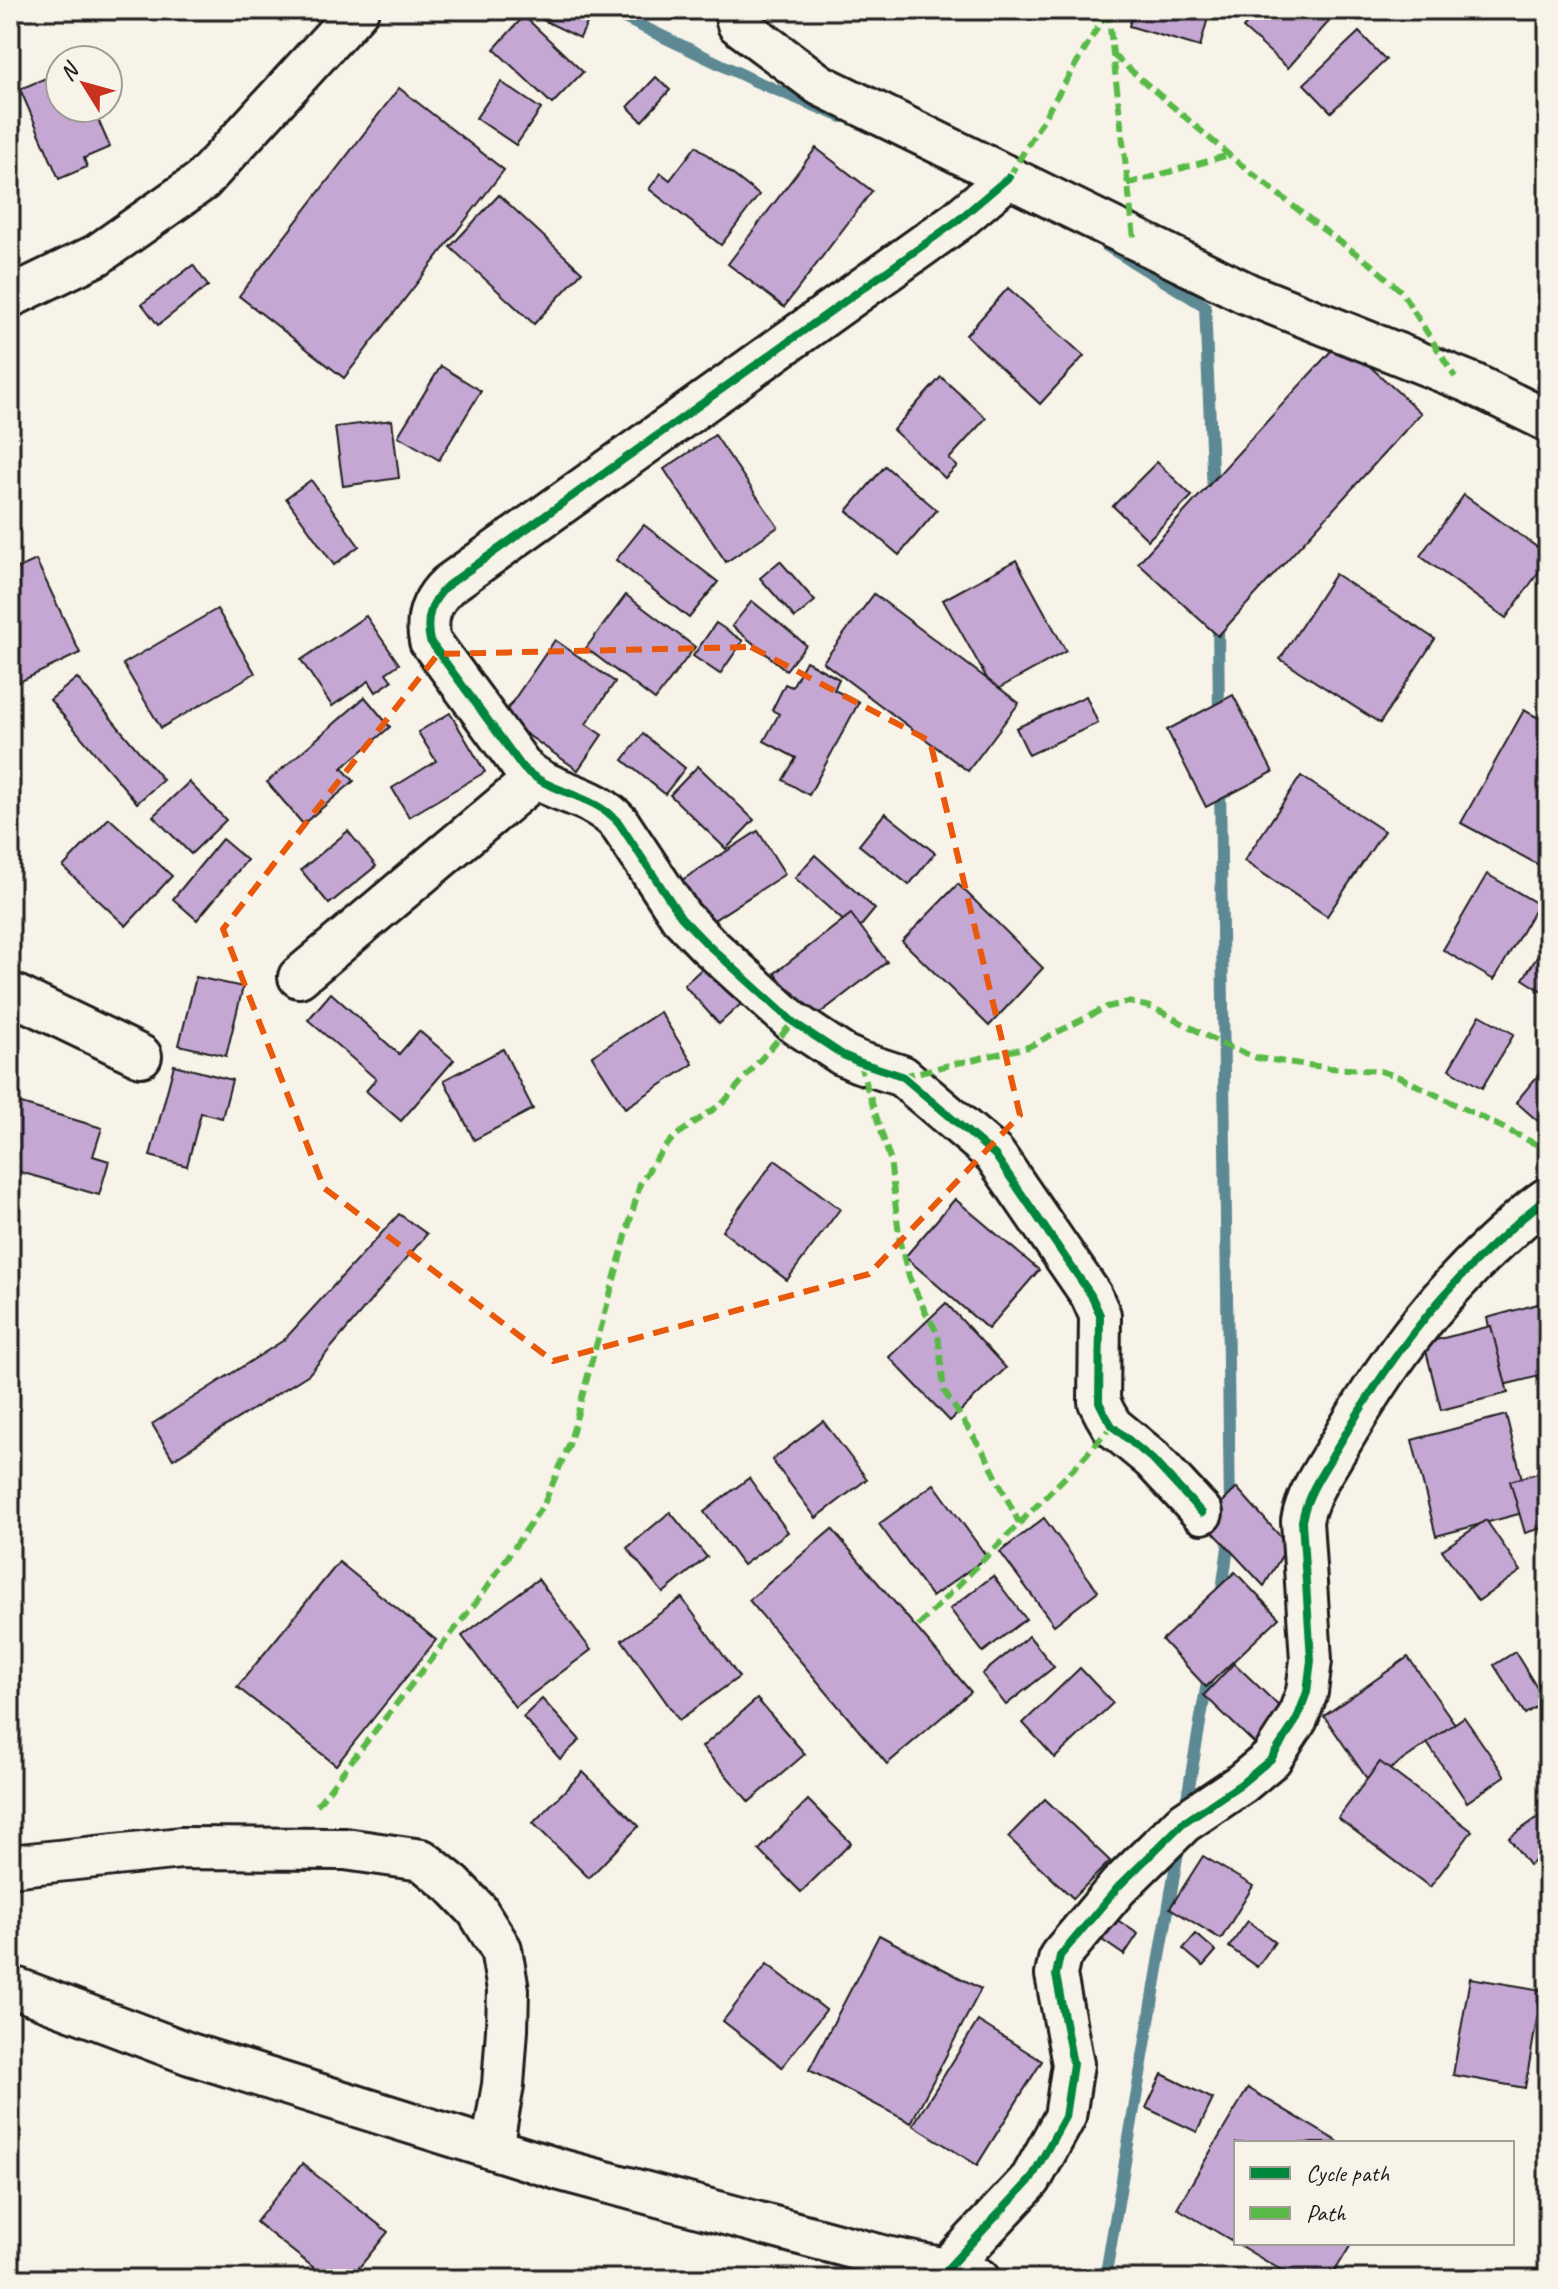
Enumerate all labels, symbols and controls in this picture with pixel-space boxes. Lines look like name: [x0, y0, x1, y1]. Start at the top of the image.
north arrow: [44, 44, 124, 124]
text: N: [54, 56, 86, 86]
legend: [1234, 2141, 1514, 2245]
text: Cycle path: [1306, 2158, 1390, 2188]
text: Path: [1306, 2198, 1347, 2228]

